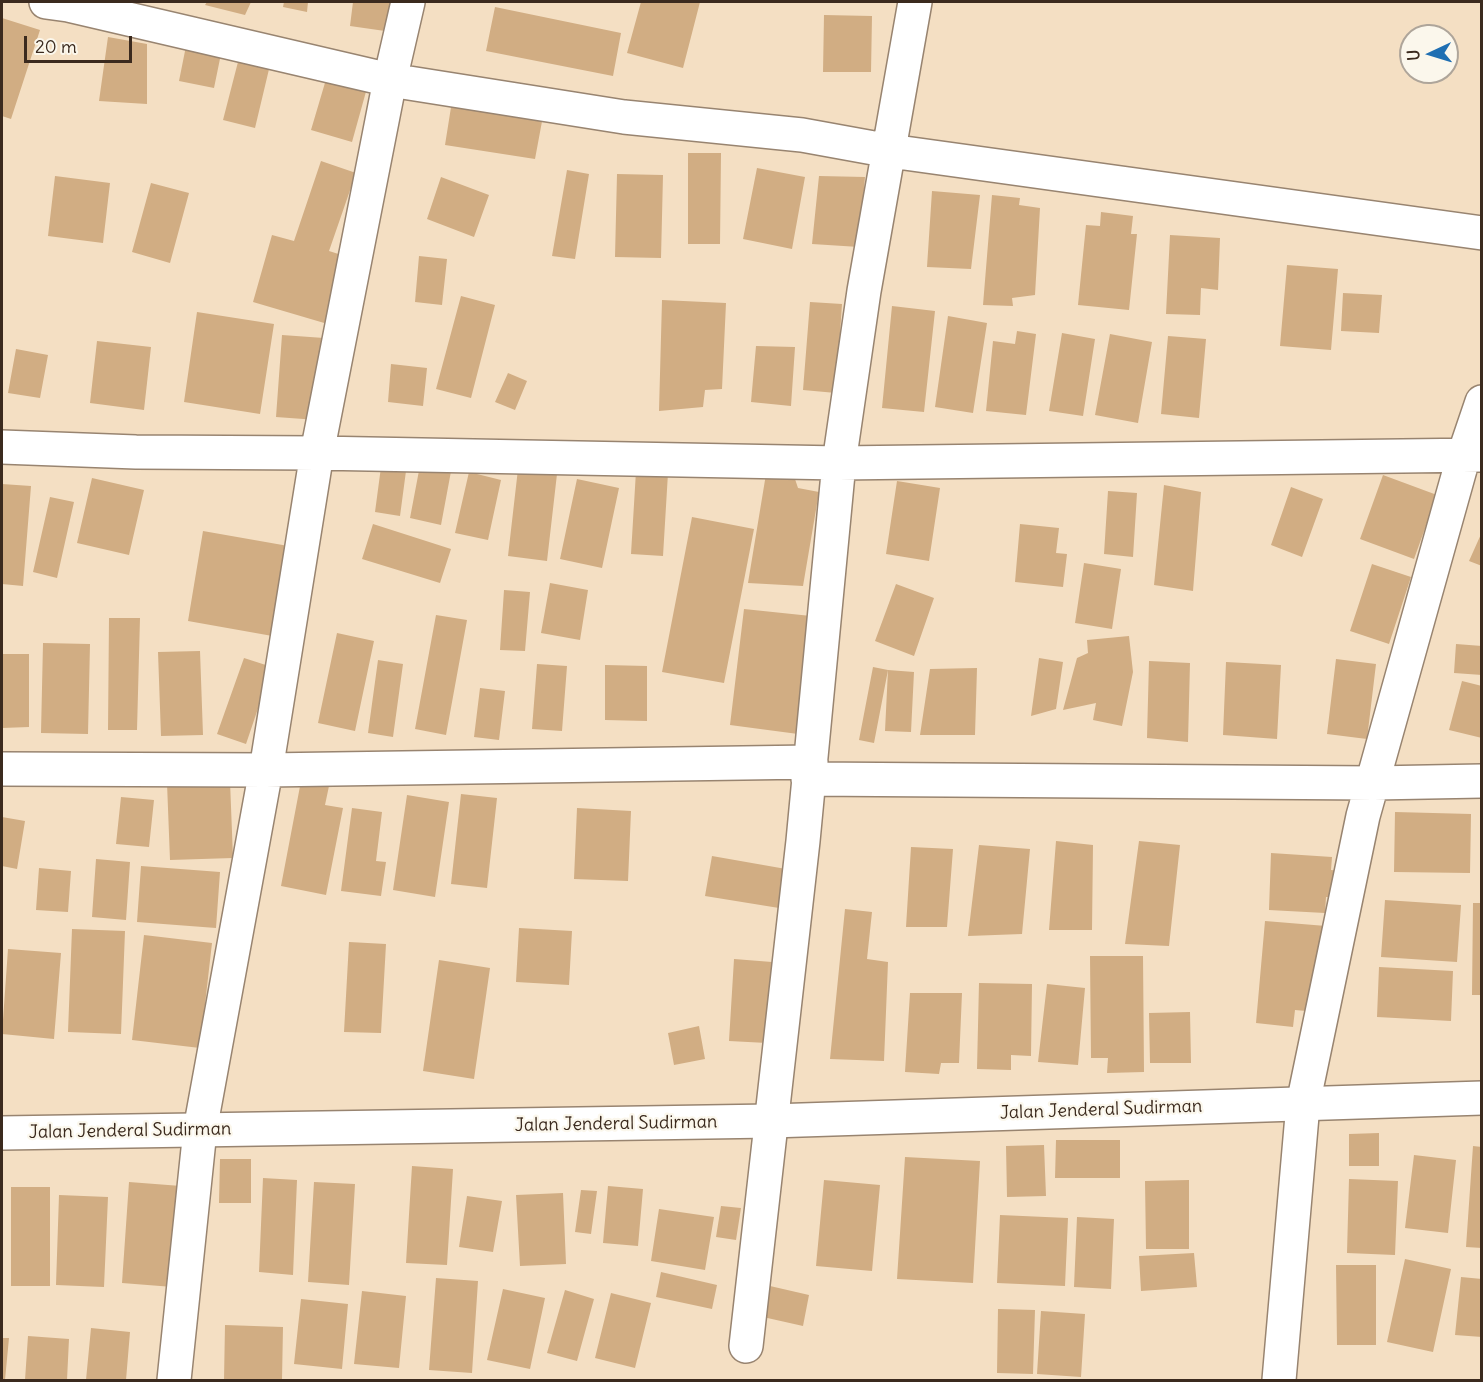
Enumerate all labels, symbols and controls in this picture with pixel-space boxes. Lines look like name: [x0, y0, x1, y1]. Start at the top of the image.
scale bar: [27, 24, 135, 62]
north arrow: [1399, 24, 1459, 84]
text: 20 m: [35, 35, 77, 58]
text: U: [1403, 49, 1423, 61]
street label: Jalan Jenderal Sudirman: [999, 1096, 1203, 1124]
street label: Jalan Jenderal Sudirman: [515, 1111, 717, 1137]
street label: Jalan Jenderal Sudirman: [29, 1118, 231, 1144]

